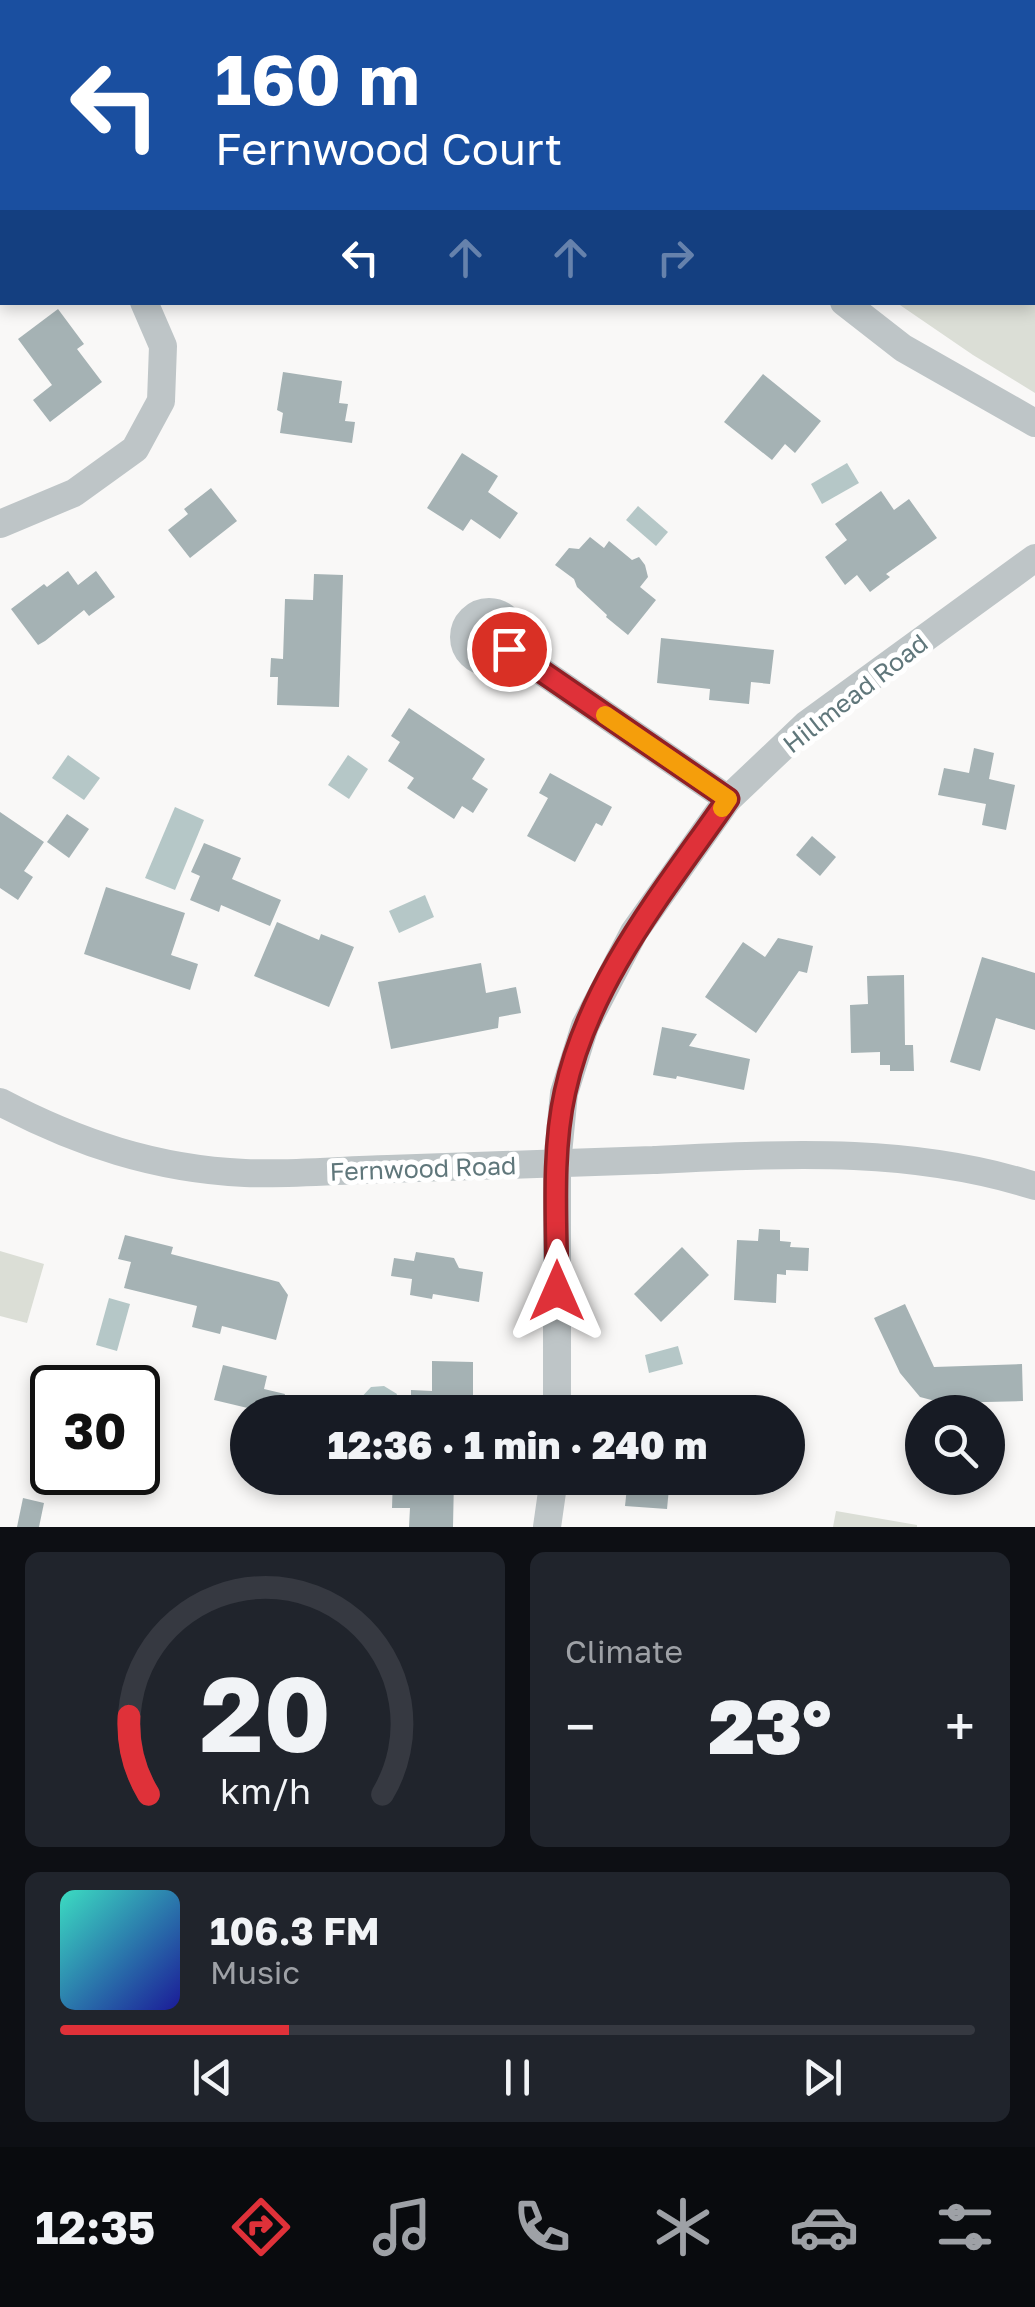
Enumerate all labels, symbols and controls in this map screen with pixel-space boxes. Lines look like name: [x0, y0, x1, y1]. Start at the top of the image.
text: 160 m: [215, 36, 420, 120]
icon: left: [50, 40, 180, 170]
text: Fernwood Court: [215, 121, 562, 175]
icon: left: [333, 230, 388, 285]
icon: ahead: [438, 230, 493, 285]
icon: ahead: [543, 230, 598, 285]
icon: right: [648, 230, 703, 285]
pin: [467, 607, 552, 692]
icon: arrive: [482, 622, 537, 677]
street label: Hillmead Road: [776, 627, 934, 759]
street label: Fernwood Road: [329, 1149, 517, 1187]
position arrow: [505, 1239, 609, 1343]
speed limit sign: 30: [30, 1365, 160, 1495]
map controls: [905, 1395, 1005, 1495]
button: search: [905, 1395, 1005, 1495]
text: 12:36 · 1 min · 240 m: [328, 1422, 707, 1467]
text: Climate: [565, 1632, 683, 1670]
text: 20: [199, 1650, 331, 1775]
text: 23°: [708, 1680, 832, 1771]
text: −: [565, 1693, 595, 1759]
text: +: [945, 1693, 975, 1759]
text: km/h: [220, 1769, 310, 1812]
text: 106.3 FM: [210, 1908, 380, 1953]
text: Music: [210, 1953, 300, 1991]
icon: previous: [185, 2050, 240, 2105]
icon: pause: [490, 2050, 545, 2105]
icon: next: [795, 2050, 850, 2105]
icon: directions: [226, 2192, 296, 2262]
icon: music: [367, 2192, 437, 2262]
icon: phone: [507, 2192, 577, 2262]
icon: climate: [648, 2192, 718, 2262]
icon: car: [789, 2192, 859, 2262]
icon: filters: [930, 2192, 1000, 2262]
text: 12:35: [35, 2200, 155, 2254]

